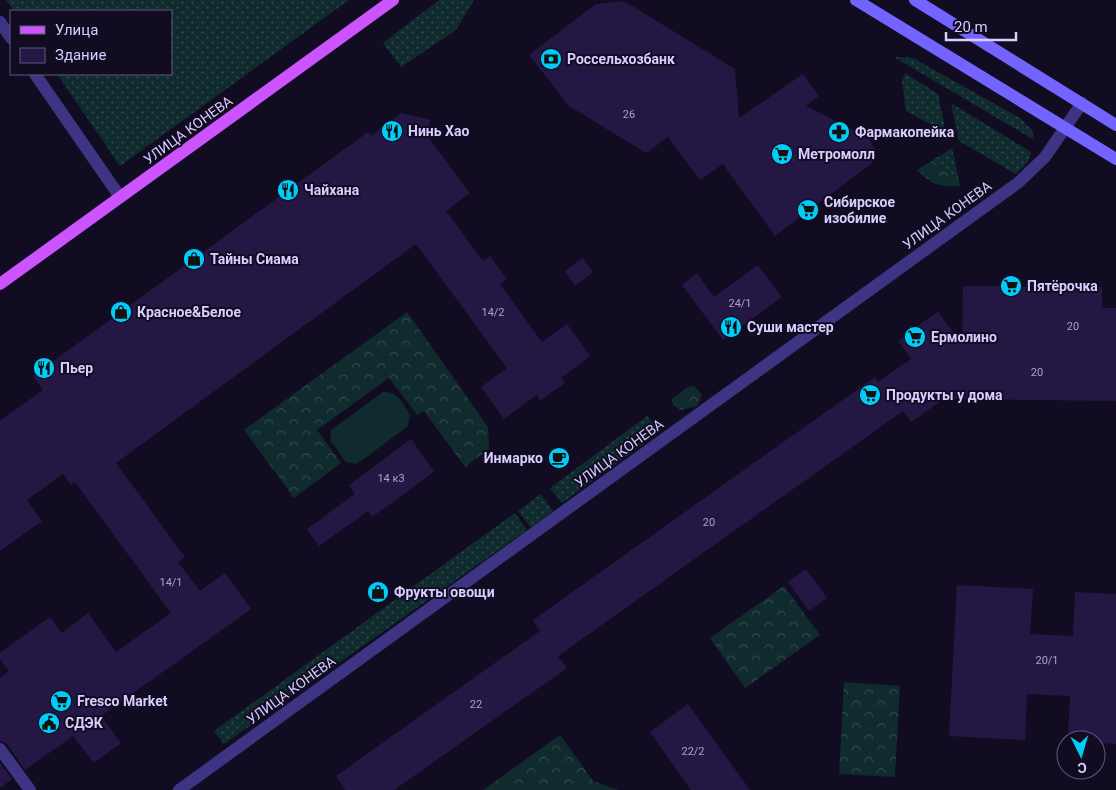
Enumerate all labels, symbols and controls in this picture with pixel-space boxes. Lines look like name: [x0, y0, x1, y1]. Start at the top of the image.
legend: [10, 10, 172, 75]
scale bar: [946, 10, 1016, 42]
text: 20 m: [954, 18, 988, 36]
text: Улица: [55, 21, 98, 39]
text: Здание: [55, 46, 106, 64]
bank icon: Россельхозбанк: [539, 47, 563, 71]
place label: Россельхозбанк: [567, 51, 675, 67]
street label: УЛИЦА КОНЕВА: [141, 93, 235, 167]
house number: 26: [623, 108, 635, 121]
restaurant icon: Нинь Хао: [380, 119, 404, 143]
pharmacy icon: Фармакопейка: [827, 120, 851, 144]
place label: Нинь Хао: [408, 123, 469, 139]
place label: Фармакопейка: [855, 124, 955, 140]
supermarket icon: Метромолл: [770, 142, 794, 166]
place label: Метромолл: [798, 146, 875, 162]
restaurant icon: Чайхана: [276, 178, 300, 202]
street label: УЛИЦА КОНЕВА: [900, 178, 994, 252]
place label: Чайхана: [304, 182, 360, 198]
place label: Сибирское изобилие: [824, 194, 896, 226]
supermarket icon: Сибирское изобилие: [796, 198, 820, 222]
shop icon: Тайны Сиама: [182, 247, 206, 271]
place label: Тайны Сиама: [210, 251, 299, 267]
supermarket icon: Пятёрочка: [999, 274, 1023, 298]
place label: Пятёрочка: [1027, 278, 1098, 294]
house number: 24/1: [728, 297, 752, 310]
shop icon: Красное&Белое: [109, 300, 133, 324]
place label: Красное&Белое: [137, 304, 241, 320]
house number: 14/2: [481, 306, 505, 319]
restaurant icon: Суши мастер: [719, 315, 743, 339]
place label: Суши мастер: [747, 319, 834, 335]
house number: 20: [1067, 320, 1079, 333]
supermarket icon: Ермолино: [903, 325, 927, 349]
place label: Ермолино: [931, 329, 997, 345]
restaurant icon: Пьер: [32, 356, 56, 380]
place label: Пьер: [60, 360, 93, 376]
house number: 20: [1031, 366, 1043, 379]
supermarket icon: Продукты у дома: [858, 383, 882, 407]
place label: Продукты у дома: [886, 387, 1003, 403]
street label: УЛИЦА КОНЕВА: [572, 416, 666, 490]
cafe icon: Инмарко: [547, 446, 571, 470]
place label: Инмарко: [484, 450, 543, 466]
house number: 14 к3: [377, 472, 405, 485]
house number: 20: [703, 516, 715, 529]
house number: 14/1: [159, 576, 183, 589]
shop icon: Фрукты овощи: [366, 580, 390, 604]
place label: Фрукты овощи: [394, 584, 495, 600]
street label: УЛИЦА КОНЕВА: [244, 653, 338, 727]
house number: 20/1: [1035, 654, 1059, 667]
supermarket icon: Fresco Market: [49, 689, 73, 713]
place label: Fresco Market: [77, 693, 168, 709]
house number: 22: [470, 698, 482, 711]
public building icon: СДЭК: [37, 711, 61, 735]
place label: СДЭК: [65, 715, 104, 731]
north arrow: [1056, 730, 1106, 780]
house number: 22/2: [681, 745, 705, 758]
text: С: [1077, 760, 1087, 776]

